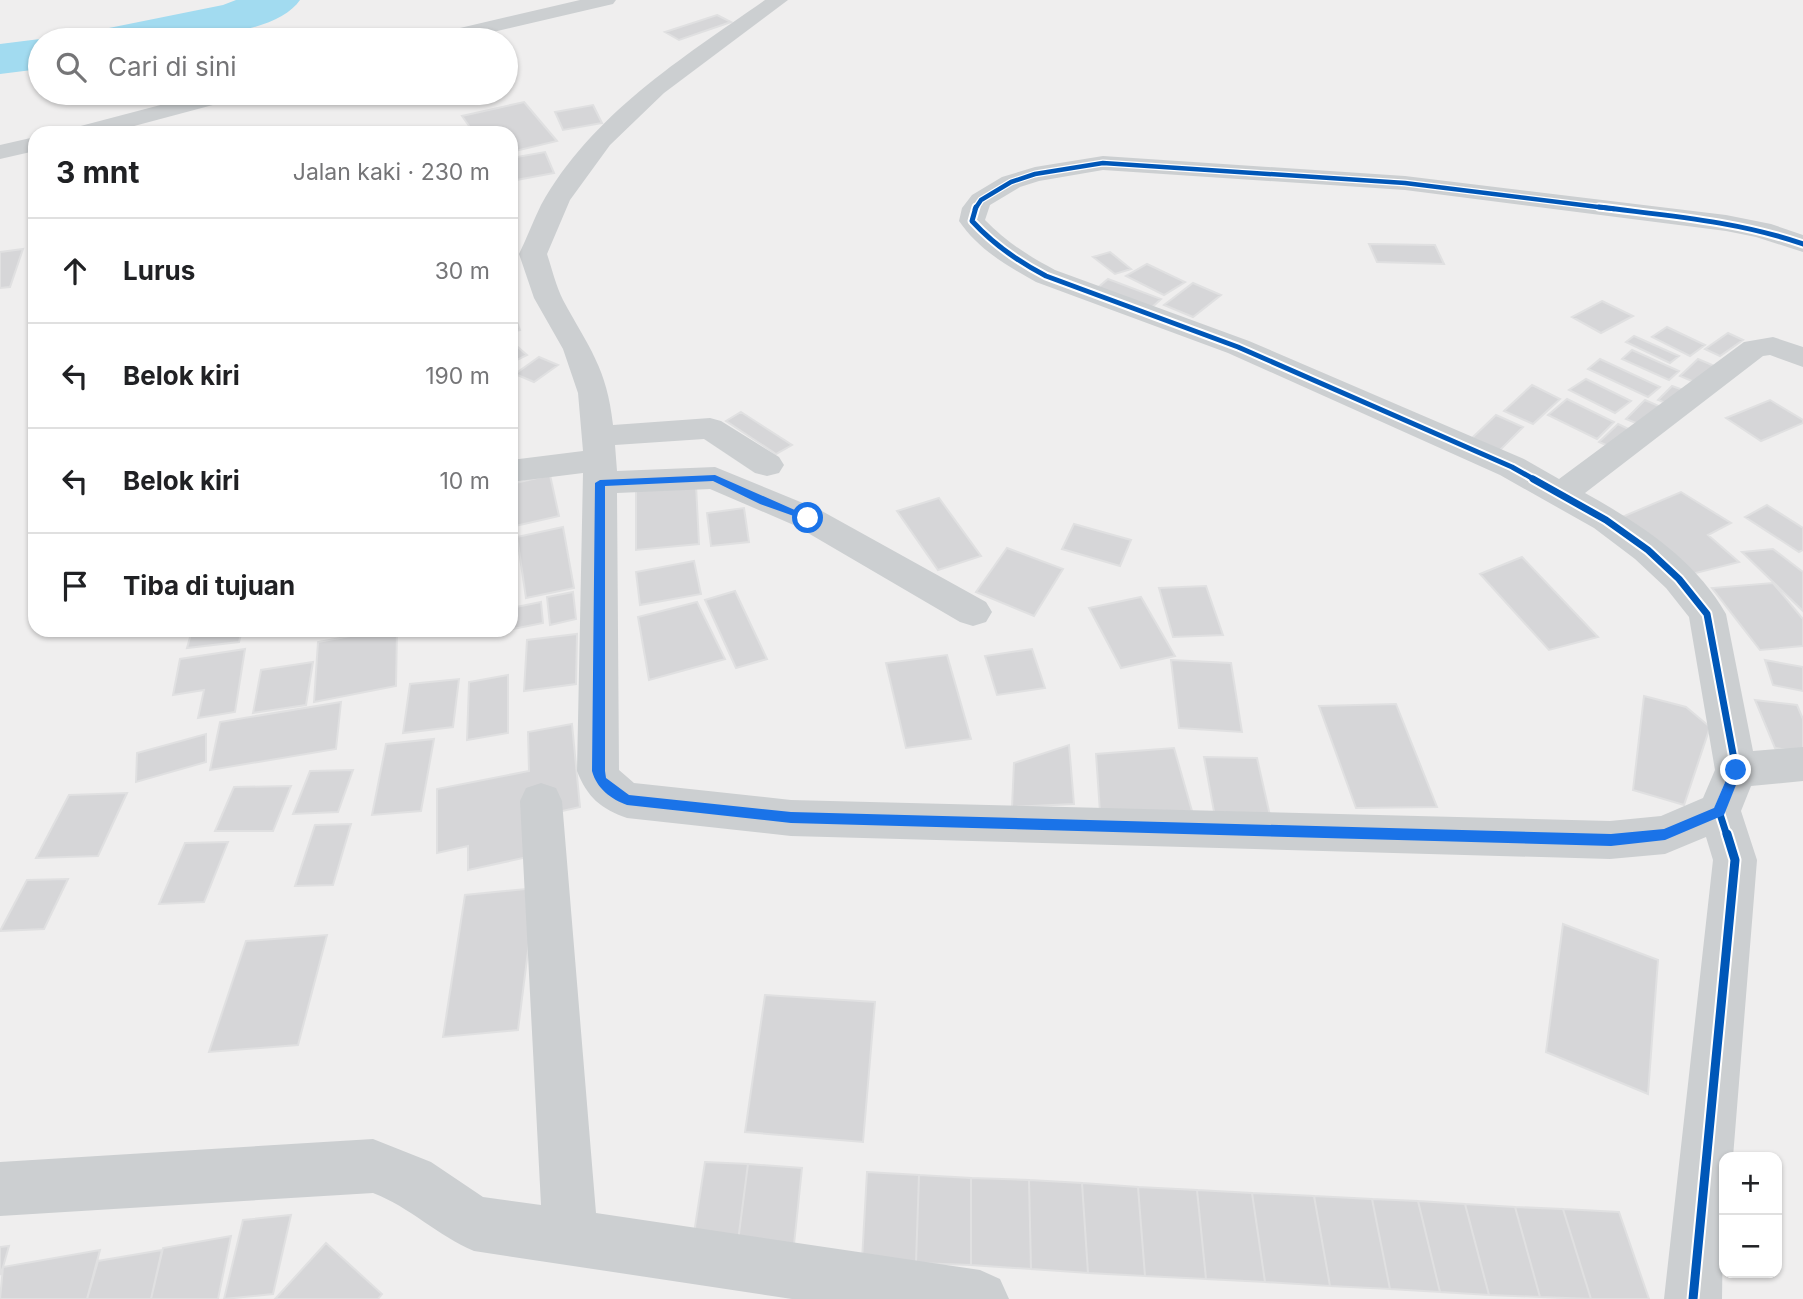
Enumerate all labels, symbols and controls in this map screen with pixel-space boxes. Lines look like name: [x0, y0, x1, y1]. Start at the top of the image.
search box: [28, 28, 518, 105]
icon: search: [52, 48, 90, 86]
text: Cari di sini: [108, 51, 237, 82]
text: 3 mnt: [56, 154, 140, 190]
text: Jalan kaki · 230 m: [293, 158, 490, 186]
icon: ahead: [56, 252, 94, 290]
text: Lurus: [123, 255, 195, 286]
text: 30 m: [435, 257, 490, 285]
icon: left: [56, 357, 94, 395]
text: Belok kiri: [123, 360, 240, 391]
text: 190 m: [425, 362, 490, 390]
icon: left: [56, 462, 94, 500]
text: Belok kiri: [123, 465, 240, 496]
text: 10 m: [440, 467, 490, 495]
route start: [792, 502, 823, 533]
icon: arrive: [56, 567, 94, 605]
text: Tiba di tujuan: [123, 570, 295, 601]
route end: [1720, 754, 1751, 785]
map controls: [1719, 1152, 1782, 1278]
button: +: [1719, 1152, 1782, 1215]
button: −: [1719, 1215, 1782, 1278]

